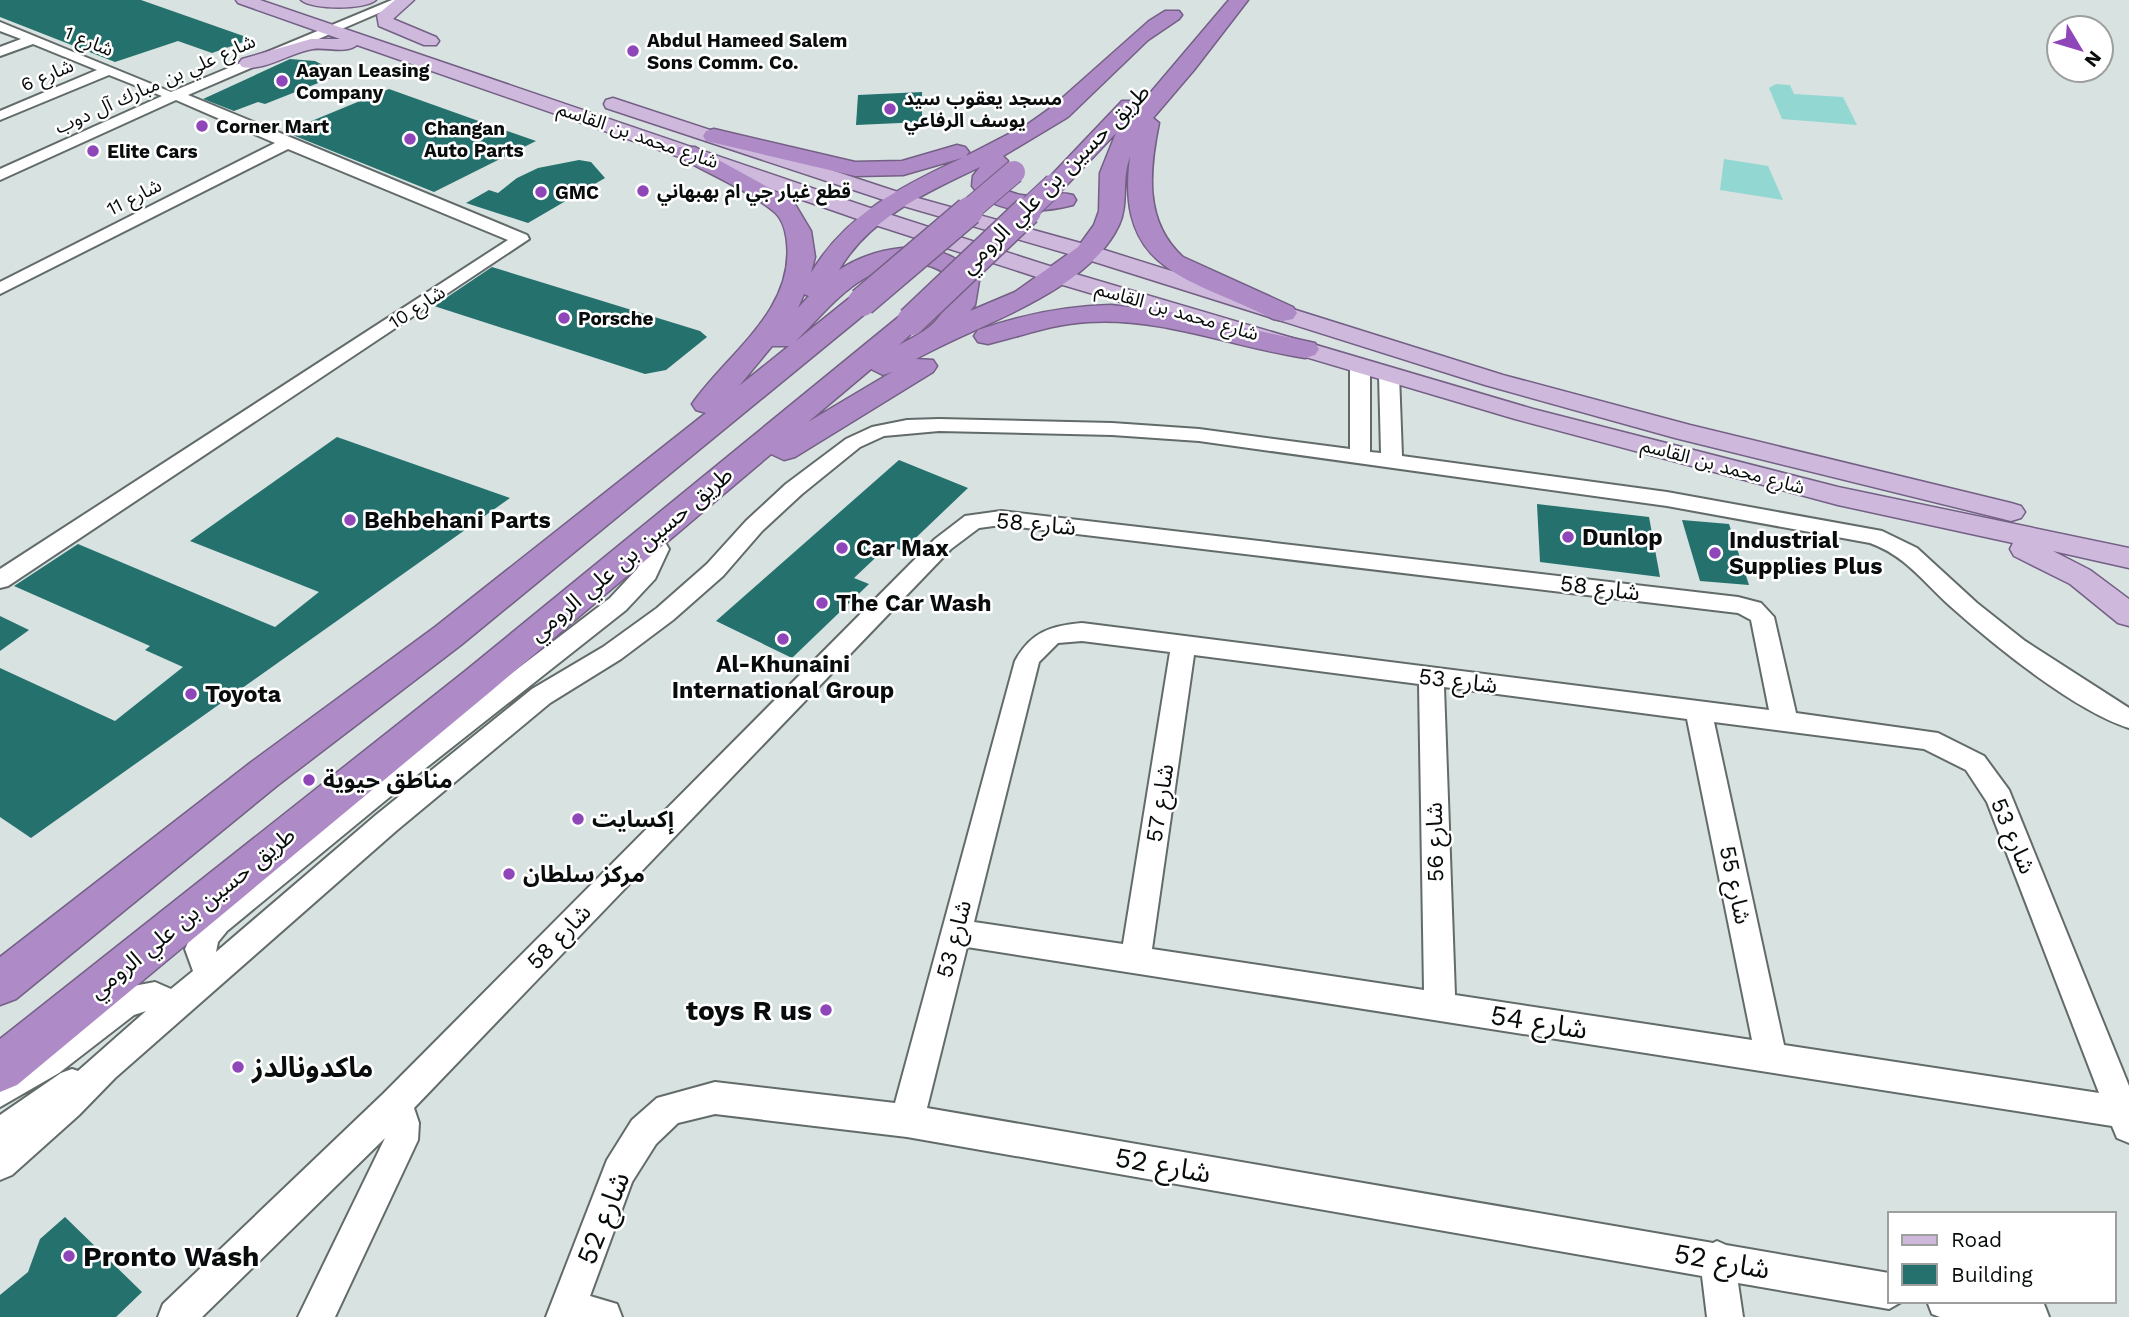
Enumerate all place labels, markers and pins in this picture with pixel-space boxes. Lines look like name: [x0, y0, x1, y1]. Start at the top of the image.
place label: Abdul Hameed Salem Sons Comm. Co.: [647, 29, 847, 74]
marker: Abdul Hameed Salem Sons Comm. Co.: [625, 43, 641, 59]
place label: Aayan Leasing Company: [296, 59, 430, 104]
marker: Aayan Leasing Company: [274, 73, 290, 89]
place label: مسجد يعقوب سيد يوسف الرفاعي: [904, 87, 1062, 135]
marker: مسجد يعقوب سيد يوسف الرفاعي: [882, 101, 898, 117]
place label: Corner Mart: [216, 115, 330, 138]
place label: Changan Auto Parts: [424, 117, 524, 162]
marker: Corner Mart: [194, 118, 210, 134]
marker: Changan Auto Parts: [402, 131, 418, 147]
place label: Elite Cars: [107, 140, 198, 163]
marker: Elite Cars: [85, 143, 101, 159]
place label: قطع غيار جي ام بهبهاني: [657, 180, 851, 206]
place label: GMC: [555, 181, 599, 204]
marker: قطع غيار جي ام بهبهاني: [635, 183, 651, 199]
marker: GMC: [533, 184, 549, 200]
place label: Porsche: [578, 307, 653, 330]
marker: Porsche: [556, 310, 572, 326]
place label: Behbehani Parts: [364, 507, 551, 534]
marker: Behbehani Parts: [342, 512, 358, 528]
place label: Dunlop: [1582, 524, 1663, 551]
place label: Industrial Supplies Plus: [1729, 527, 1883, 580]
marker: Dunlop: [1560, 529, 1576, 545]
place label: Car Max: [856, 535, 949, 562]
marker: Car Max: [834, 540, 850, 556]
marker: Industrial Supplies Plus: [1707, 545, 1723, 561]
place label: The Car Wash: [836, 590, 992, 617]
marker: The Car Wash: [814, 595, 830, 611]
marker: Al-Khunaini International Group: [775, 631, 791, 647]
place label: Al-Khunaini International Group: [672, 651, 894, 704]
place label: Toyota: [205, 681, 282, 708]
marker: Toyota: [183, 686, 199, 702]
place label: مناطق حيوية: [323, 767, 453, 795]
marker: مناطق حيوية: [301, 772, 317, 788]
place label: إكسايت: [592, 806, 674, 835]
marker: إكسايت: [570, 811, 586, 827]
place label: مركز سلطان: [523, 861, 645, 888]
marker: مركز سلطان: [501, 866, 517, 882]
place label: toys R us: [686, 994, 812, 1027]
marker: toys R us: [818, 1002, 834, 1018]
place label: ماكدونالدز: [251, 1051, 373, 1084]
marker: ماكدونالدز: [230, 1059, 246, 1075]
place label: Pronto Wash: [83, 1240, 259, 1273]
marker: Pronto Wash: [61, 1248, 77, 1264]

